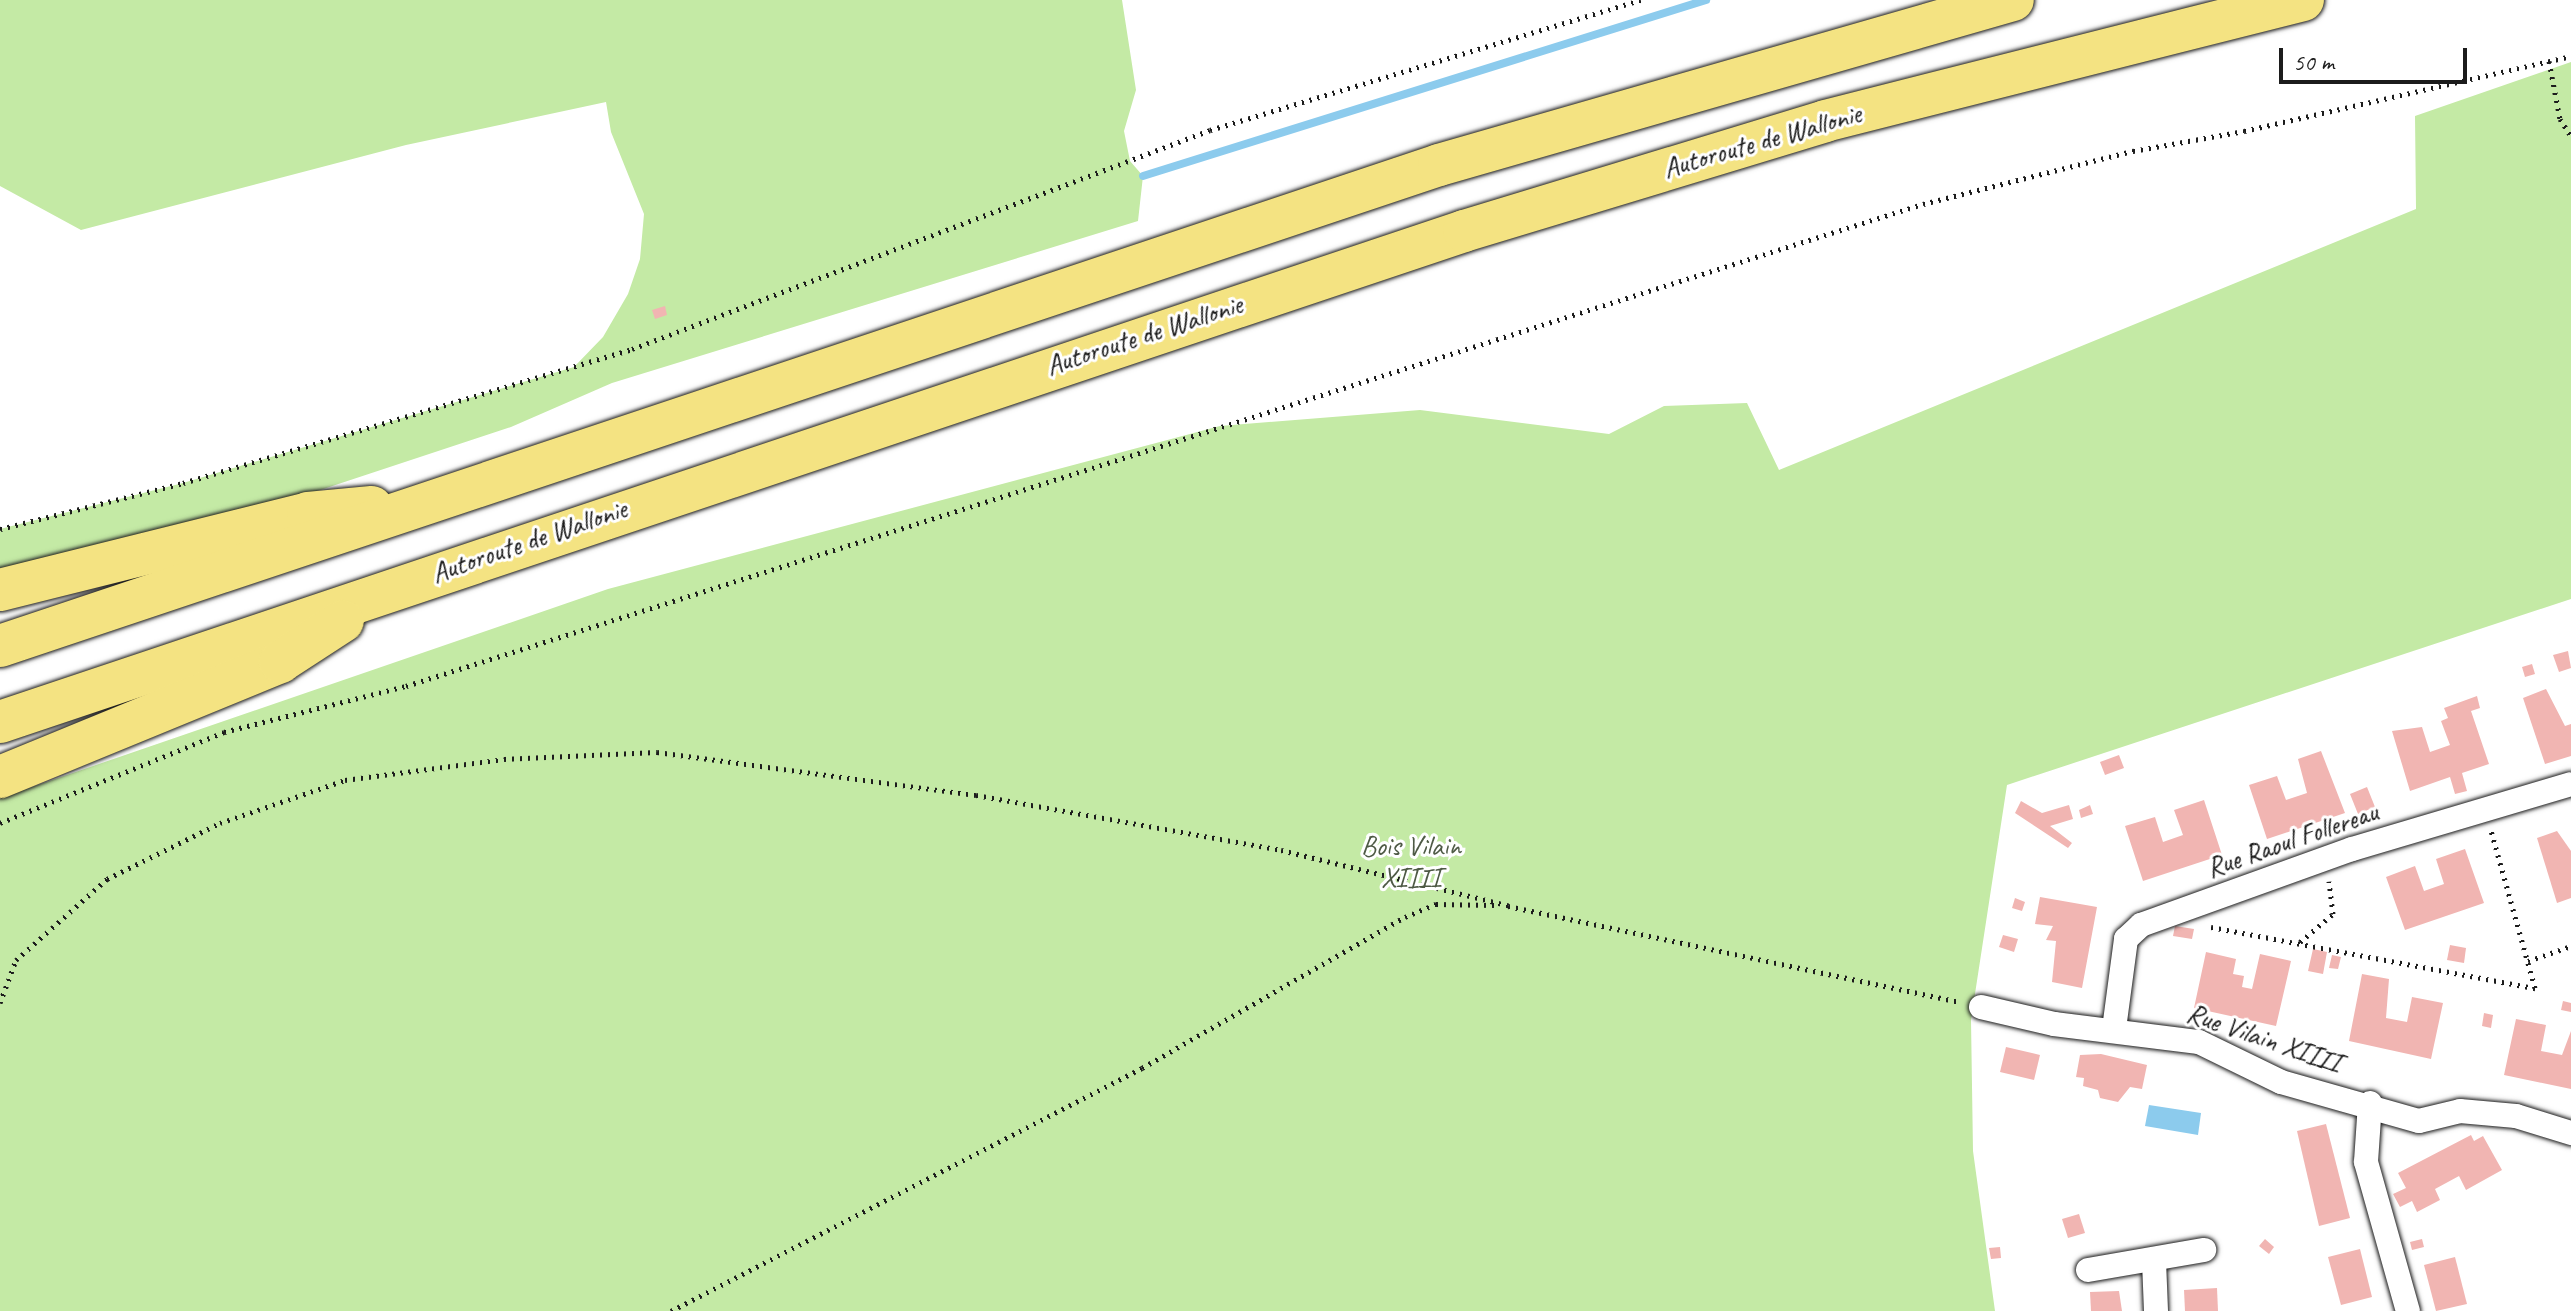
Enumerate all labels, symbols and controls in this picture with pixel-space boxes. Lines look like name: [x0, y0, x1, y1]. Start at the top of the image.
scale bar: [2283, 32, 2471, 82]
text: 50 m: [2293, 47, 2334, 77]
street label: Autoroute de Wallonie: [1659, 97, 1865, 185]
street label: Autoroute de Wallonie: [1042, 287, 1246, 383]
street label: Autoroute de Wallonie: [427, 492, 631, 590]
street label: Rue Raoul Follereau: [2201, 795, 2383, 885]
park label: Bois Vilain XIIII: [1362, 829, 1460, 895]
street label: Rue Vilain XIIII: [2183, 996, 2345, 1080]

